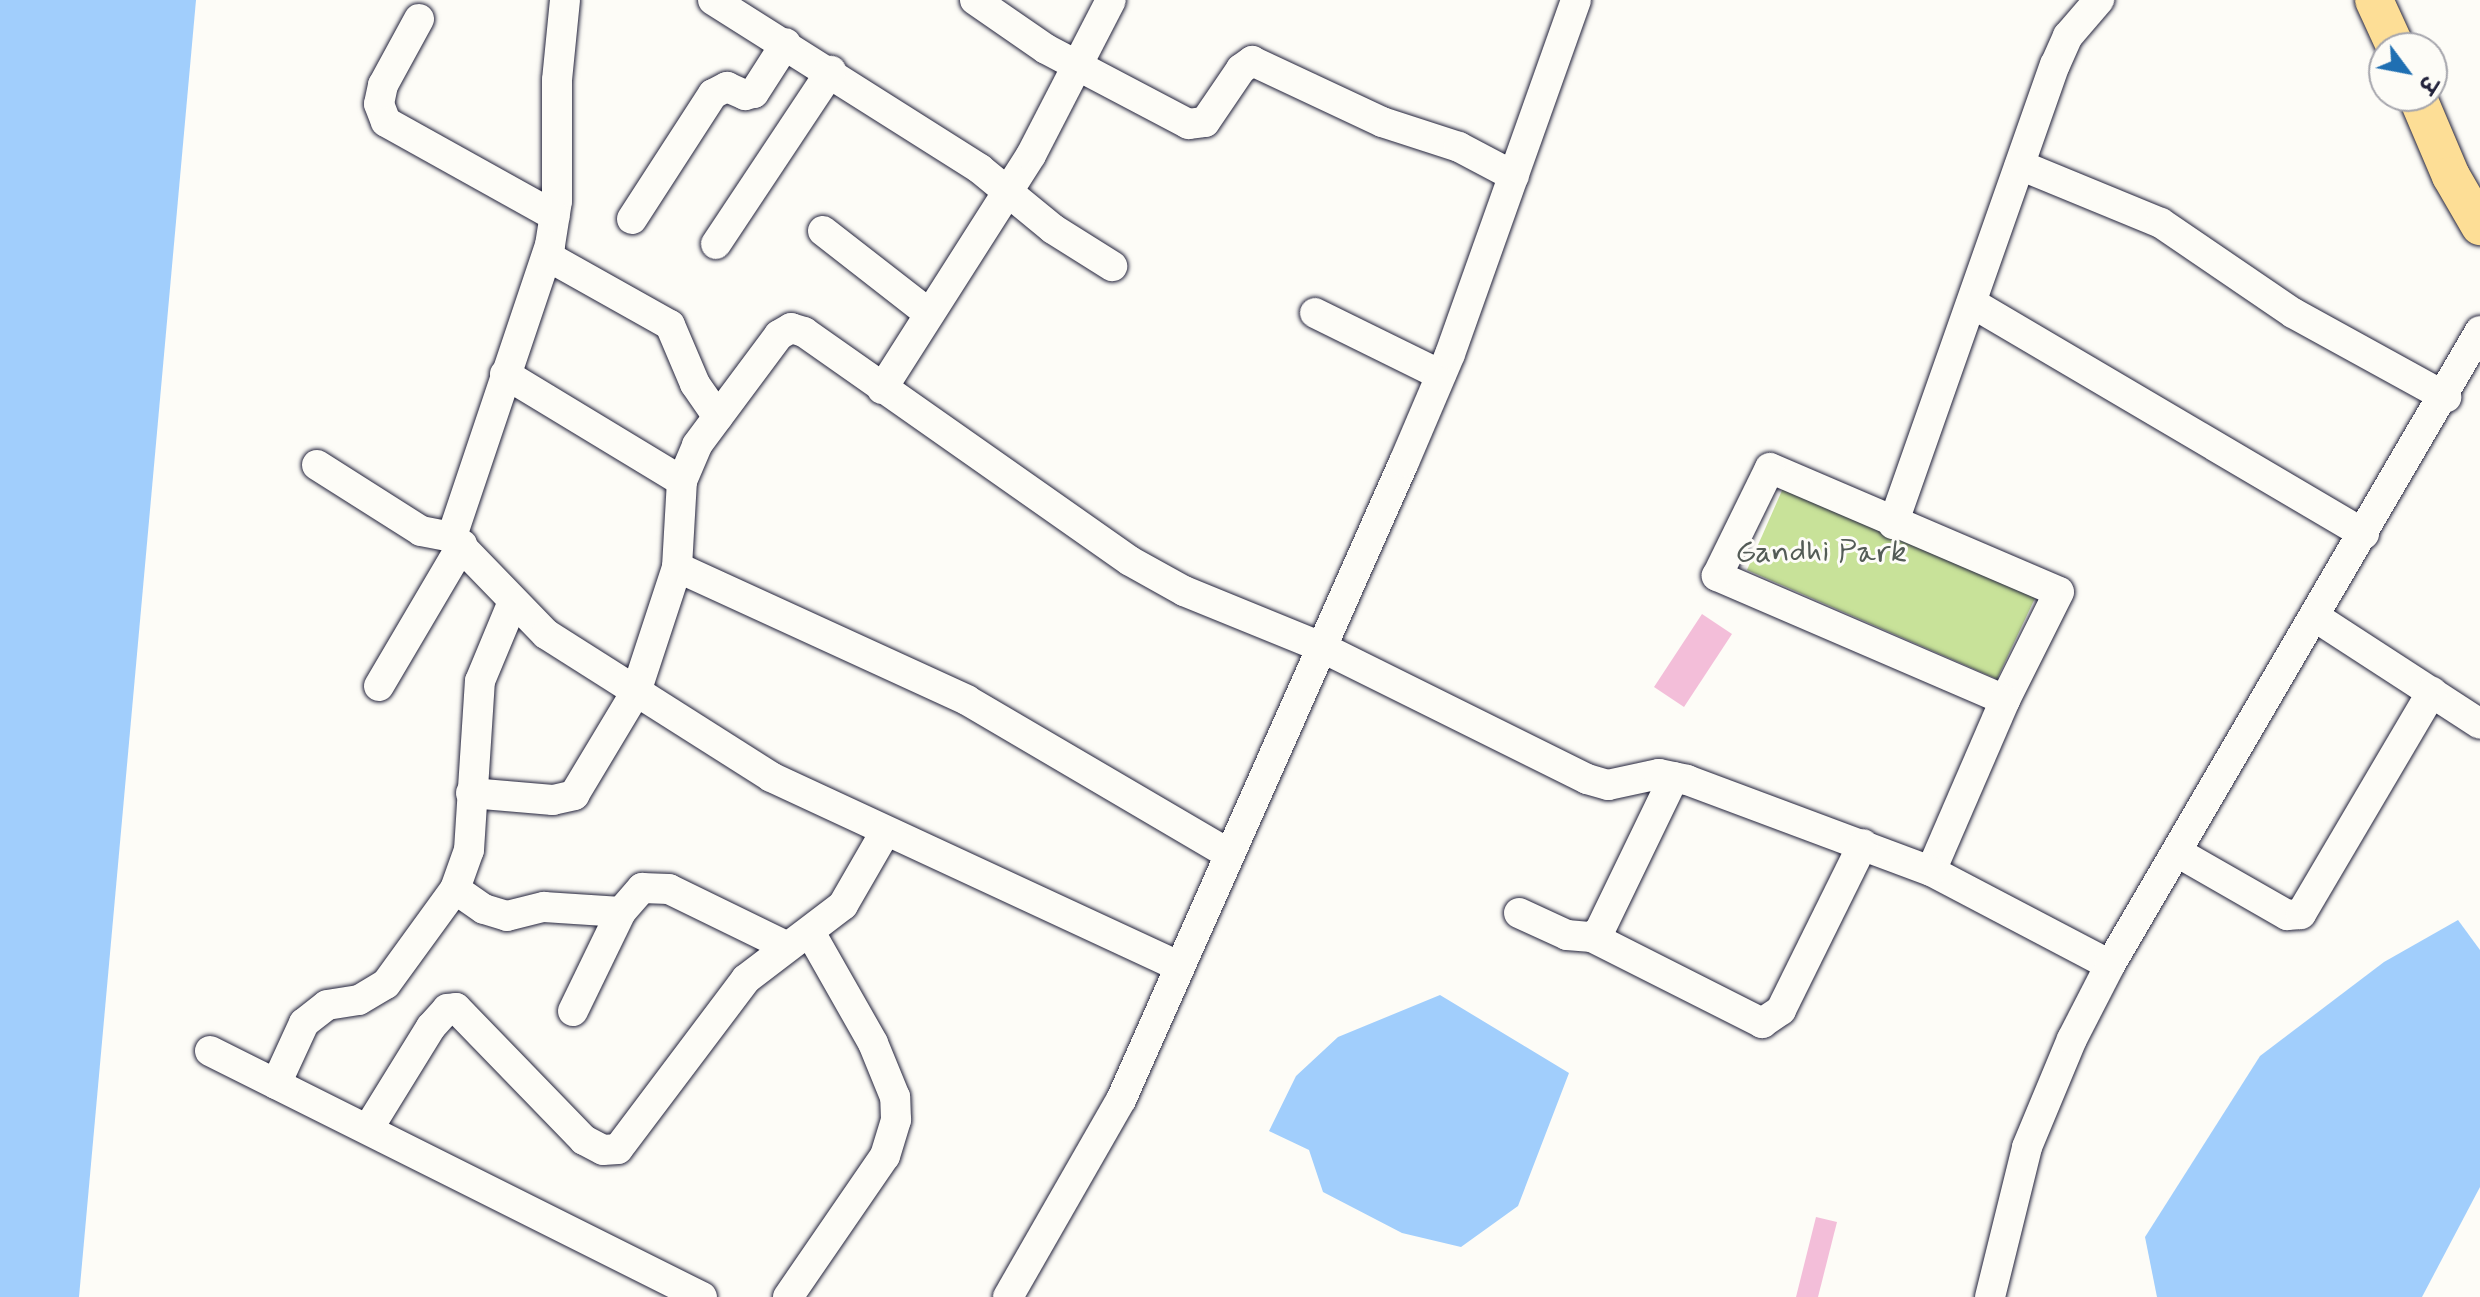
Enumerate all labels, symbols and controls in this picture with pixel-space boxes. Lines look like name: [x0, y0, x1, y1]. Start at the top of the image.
north arrow: [2368, 32, 2448, 112]
text: उ: [2411, 70, 2442, 97]
park label: Gandhi Park: [1738, 533, 1904, 571]

